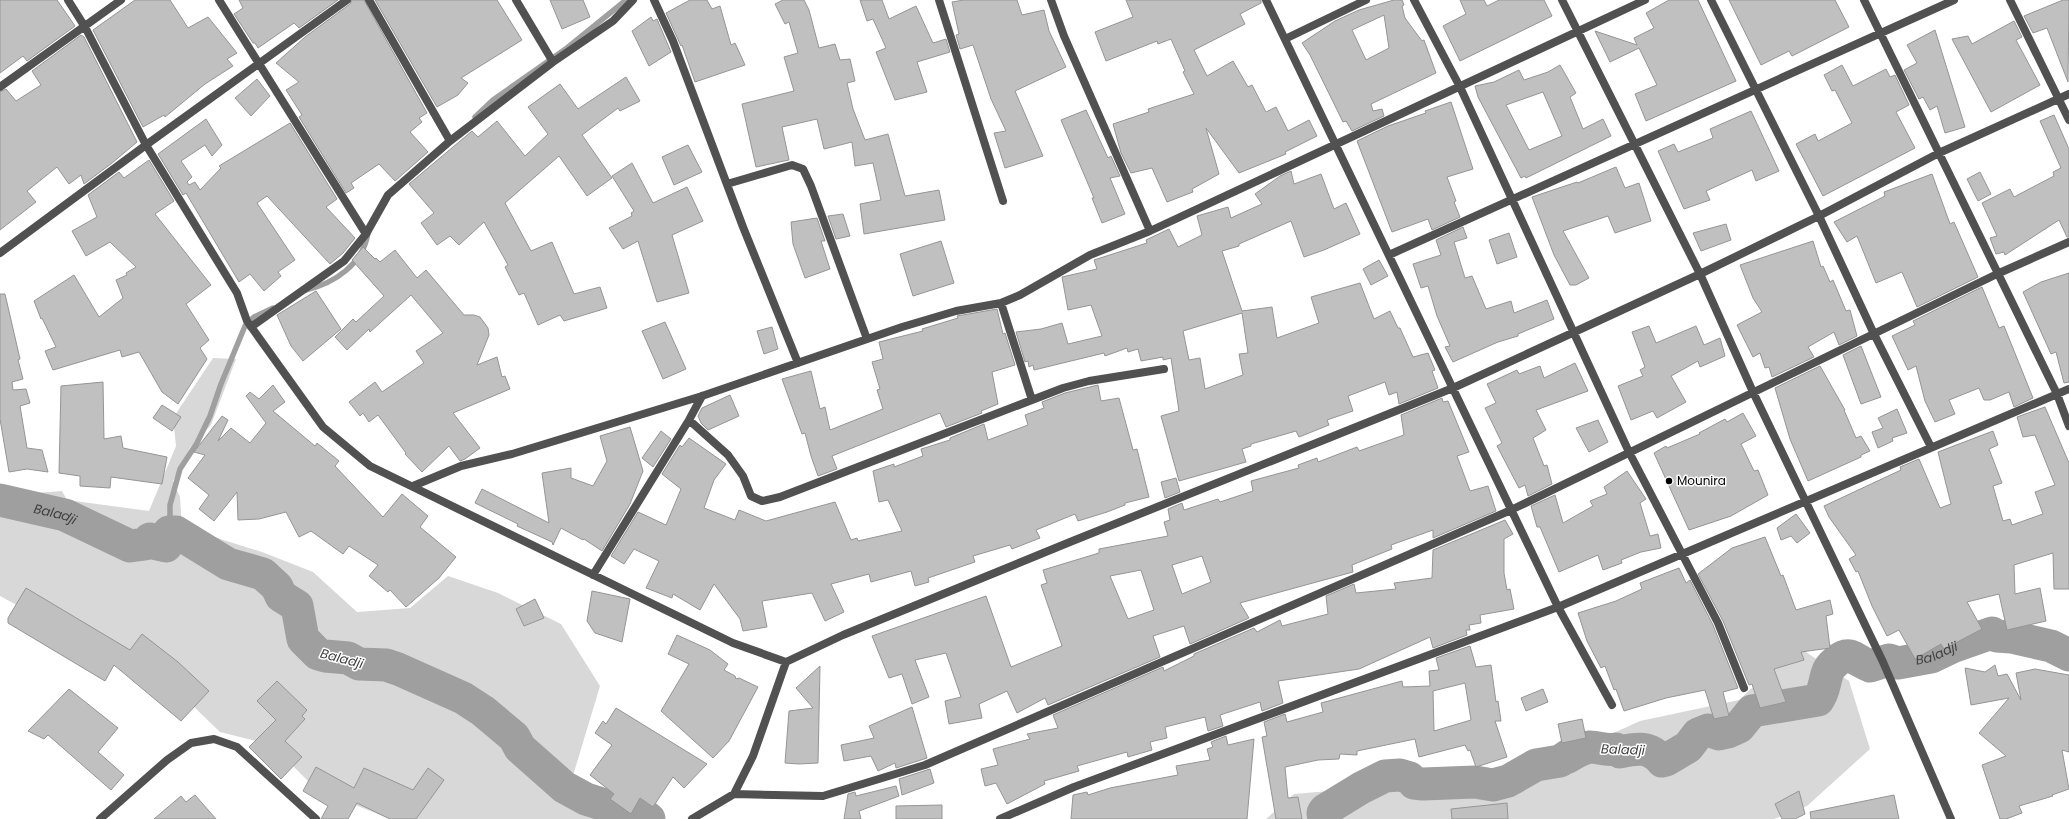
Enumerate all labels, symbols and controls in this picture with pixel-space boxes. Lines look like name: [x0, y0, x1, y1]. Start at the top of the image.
place label: Mounira: [1677, 472, 1726, 489]
marker: Mounira: [1664, 476, 1674, 486]
water label: Baladji: [32, 499, 81, 530]
water label: Baladji: [1914, 637, 1961, 670]
water label: Baladji: [318, 644, 366, 674]
water label: Baladji: [1601, 739, 1646, 760]

